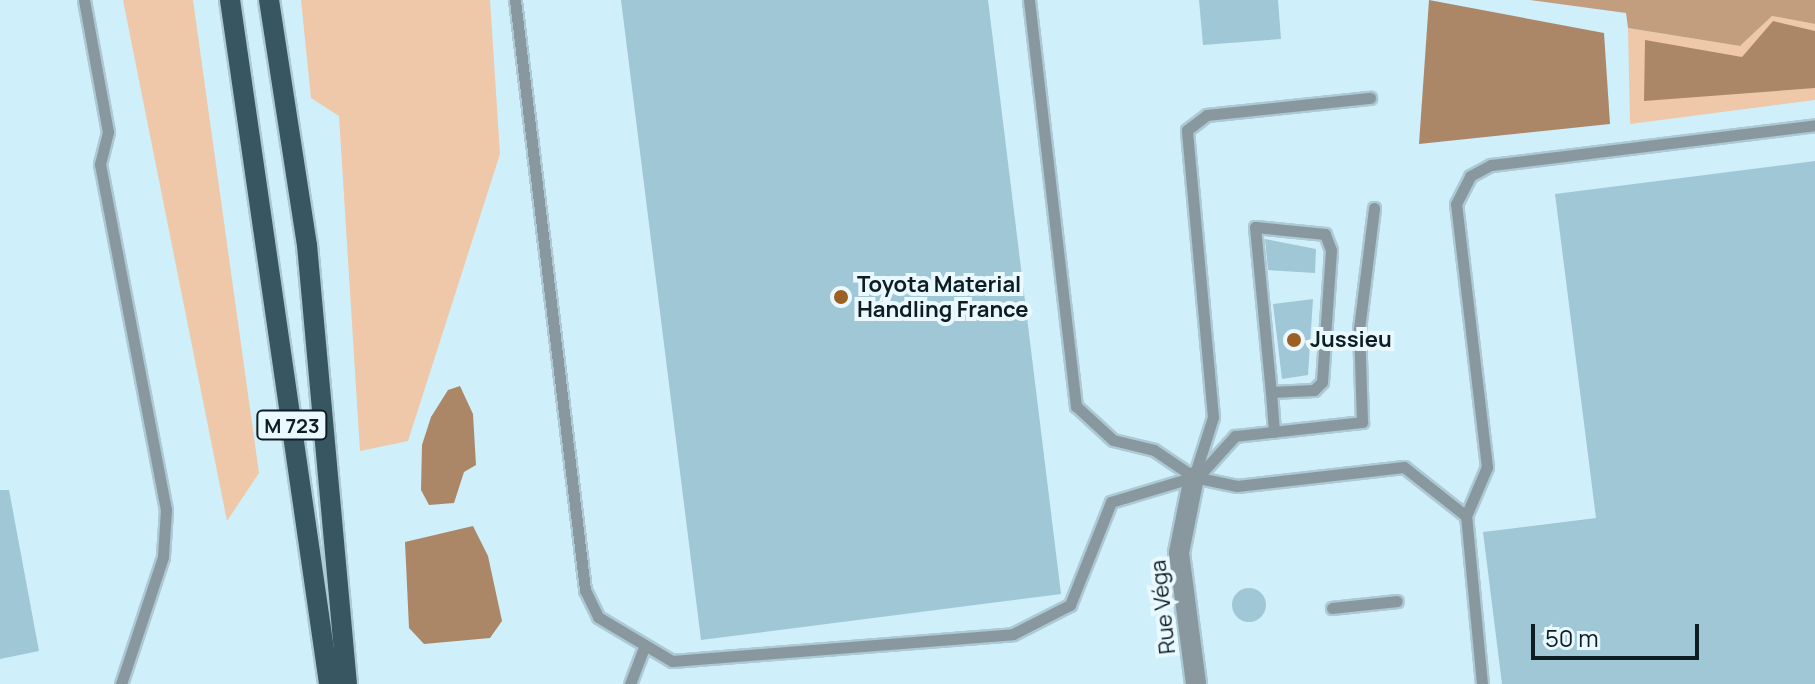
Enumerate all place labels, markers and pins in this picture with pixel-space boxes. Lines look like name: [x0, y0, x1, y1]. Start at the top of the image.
place label: Toyota Material Handling France: [857, 271, 1029, 322]
marker: Toyota Material Handling France: [832, 288, 850, 306]
place label: Jussieu: [1310, 327, 1392, 353]
marker: Jussieu: [1285, 331, 1303, 349]

